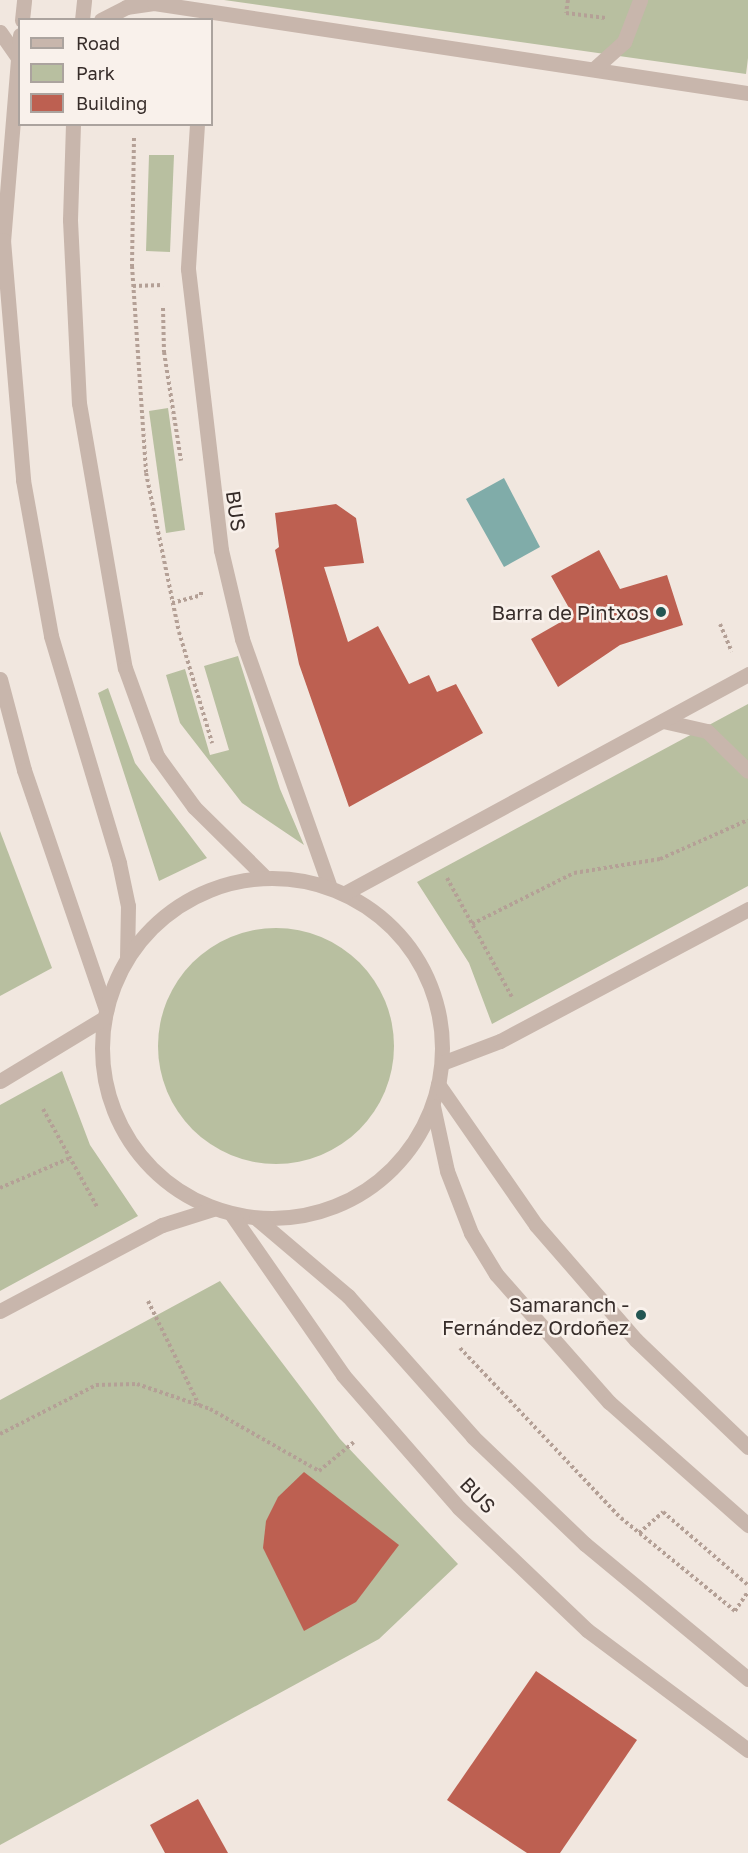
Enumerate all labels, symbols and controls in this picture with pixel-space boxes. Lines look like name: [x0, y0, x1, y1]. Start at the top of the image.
legend: [18, 18, 213, 126]
text: Road: [76, 32, 120, 54]
text: Park: [76, 62, 115, 84]
text: Building: [76, 92, 147, 114]
street label: BUS: [221, 489, 251, 533]
place label: Barra de Pintxos: [492, 600, 649, 624]
marker: Barra de Pintxos: [654, 605, 668, 619]
place label: Samaranch - Fernández Ordoñez: [442, 1292, 629, 1339]
marker: Samaranch - Fernández Ordoñez: [634, 1308, 648, 1322]
street label: BUS: [455, 1472, 501, 1518]

